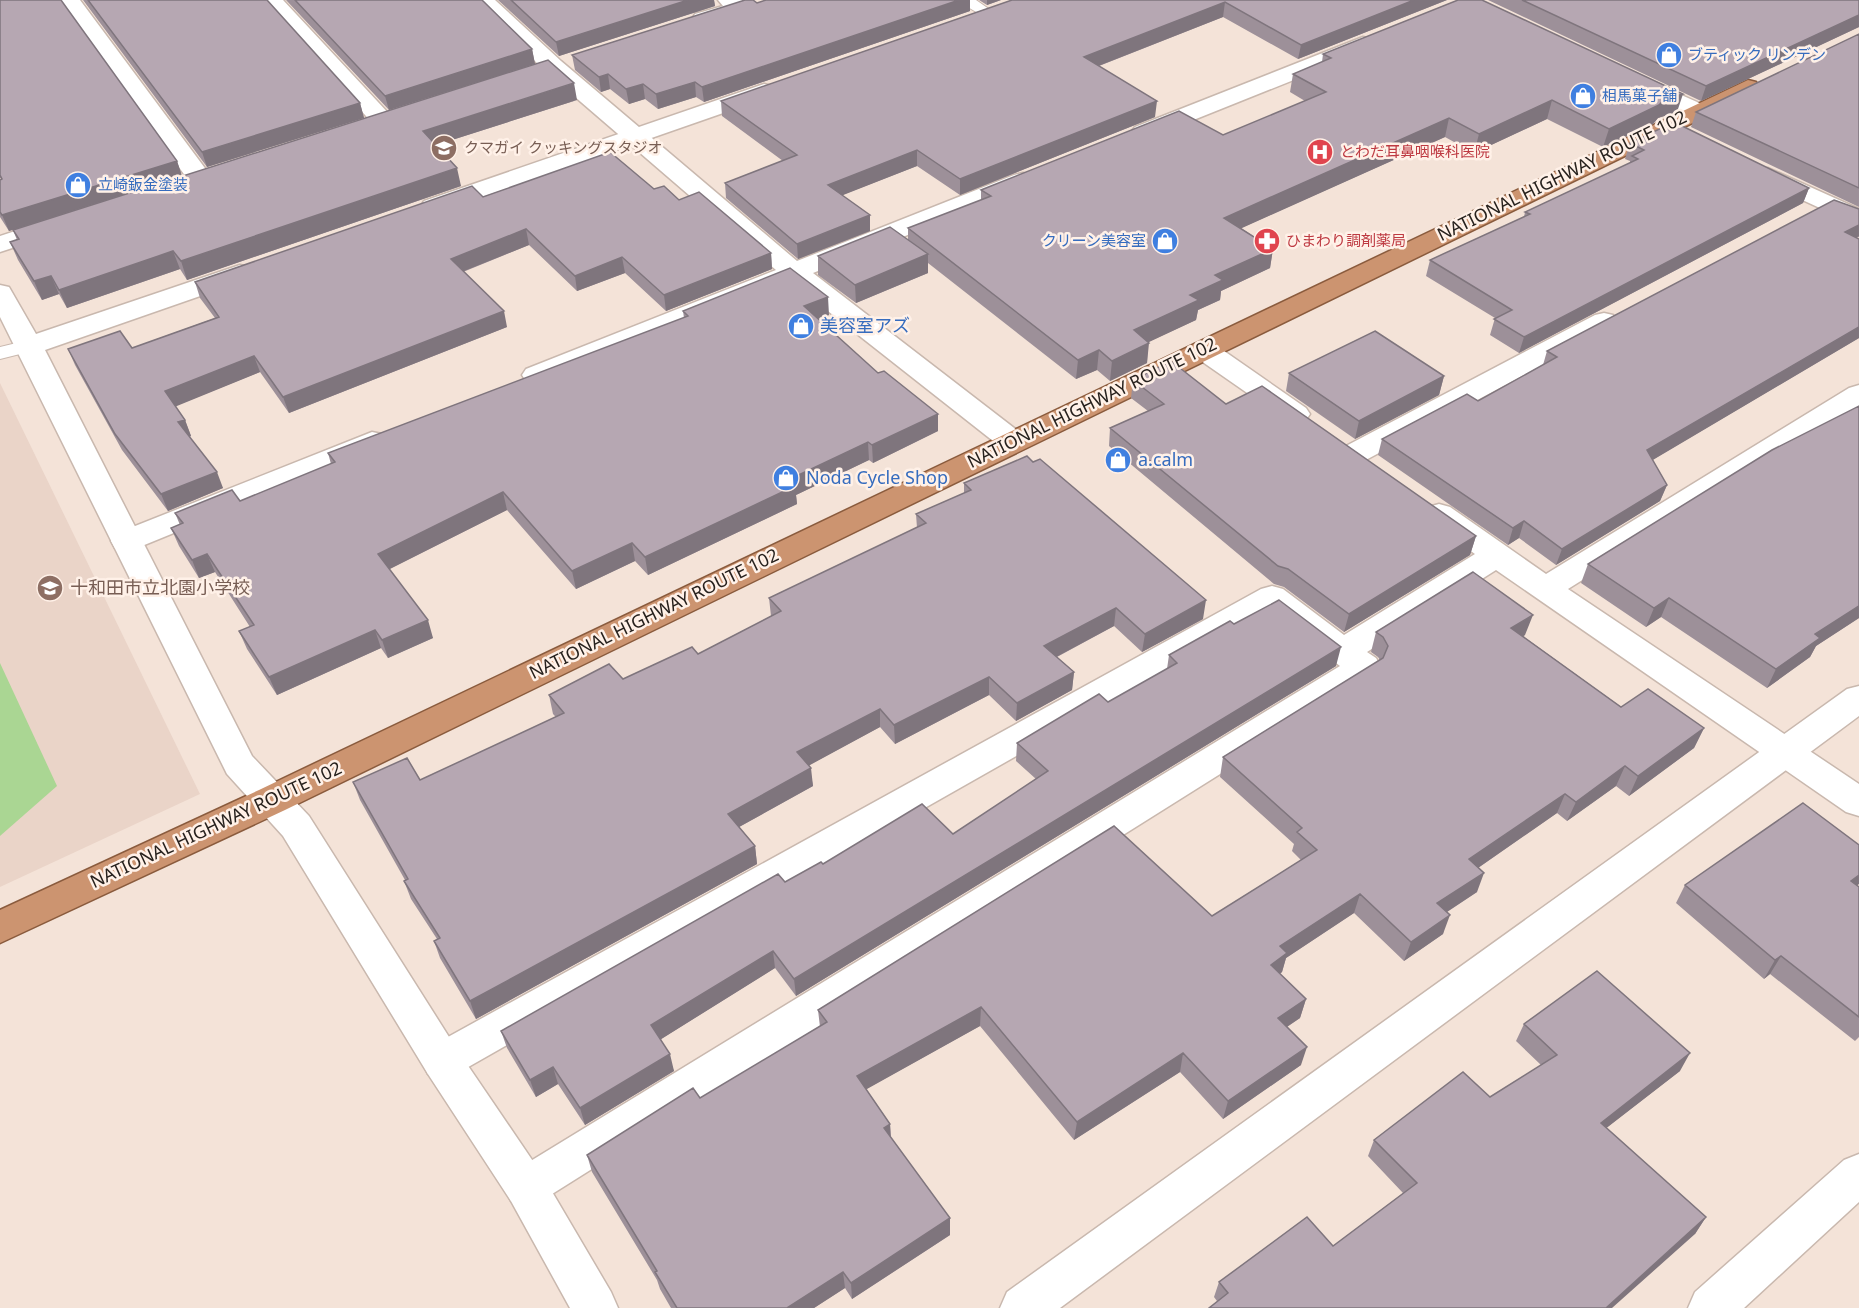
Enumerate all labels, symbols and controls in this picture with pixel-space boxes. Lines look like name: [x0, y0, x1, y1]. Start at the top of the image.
shop icon: ブティック リンデン: [1654, 40, 1684, 70]
place label: ブティック リンデン: [1688, 44, 1826, 64]
shop icon: 相馬菓子舗: [1568, 81, 1598, 111]
place label: 相馬菓子舗: [1602, 85, 1677, 105]
street label: NATIONAL HIGHWAY ROUTE 102: [1433, 104, 1690, 246]
school or university icon: クマガイ クッキングスタジオ: [429, 133, 459, 163]
place label: クマガイ クッキングスタジオ: [464, 137, 662, 157]
hospital icon: とわだ耳鼻咽喉科医院: [1305, 137, 1335, 167]
place label: とわだ耳鼻咽喉科医院: [1340, 141, 1490, 161]
shop icon: 立崎鈑金塗装: [63, 170, 93, 200]
place label: 立崎鈑金塗装: [98, 174, 188, 194]
shop icon: クリーン美容室: [1150, 226, 1180, 256]
pharmacy icon: ひまわり調剤薬局: [1252, 226, 1282, 256]
place label: クリーン美容室: [1042, 230, 1146, 250]
place label: ひまわり調剤薬局: [1286, 230, 1406, 250]
shop icon: 美容室アズ: [786, 311, 816, 341]
place label: 美容室アズ: [820, 313, 910, 337]
street label: NATIONAL HIGHWAY ROUTE 102: [963, 331, 1220, 473]
shop icon: a.calm: [1103, 445, 1133, 475]
place label: a.calm: [1138, 447, 1193, 471]
shop icon: Noda Cycle Shop: [771, 463, 801, 493]
place label: Noda Cycle Shop: [806, 465, 948, 489]
street label: NATIONAL HIGHWAY ROUTE 102: [525, 542, 782, 684]
school or university icon: 十和田市立北園小学校: [35, 573, 65, 603]
place label: 十和田市立北園小学校: [70, 575, 250, 599]
street label: NATIONAL HIGHWAY ROUTE 102: [86, 755, 345, 893]

